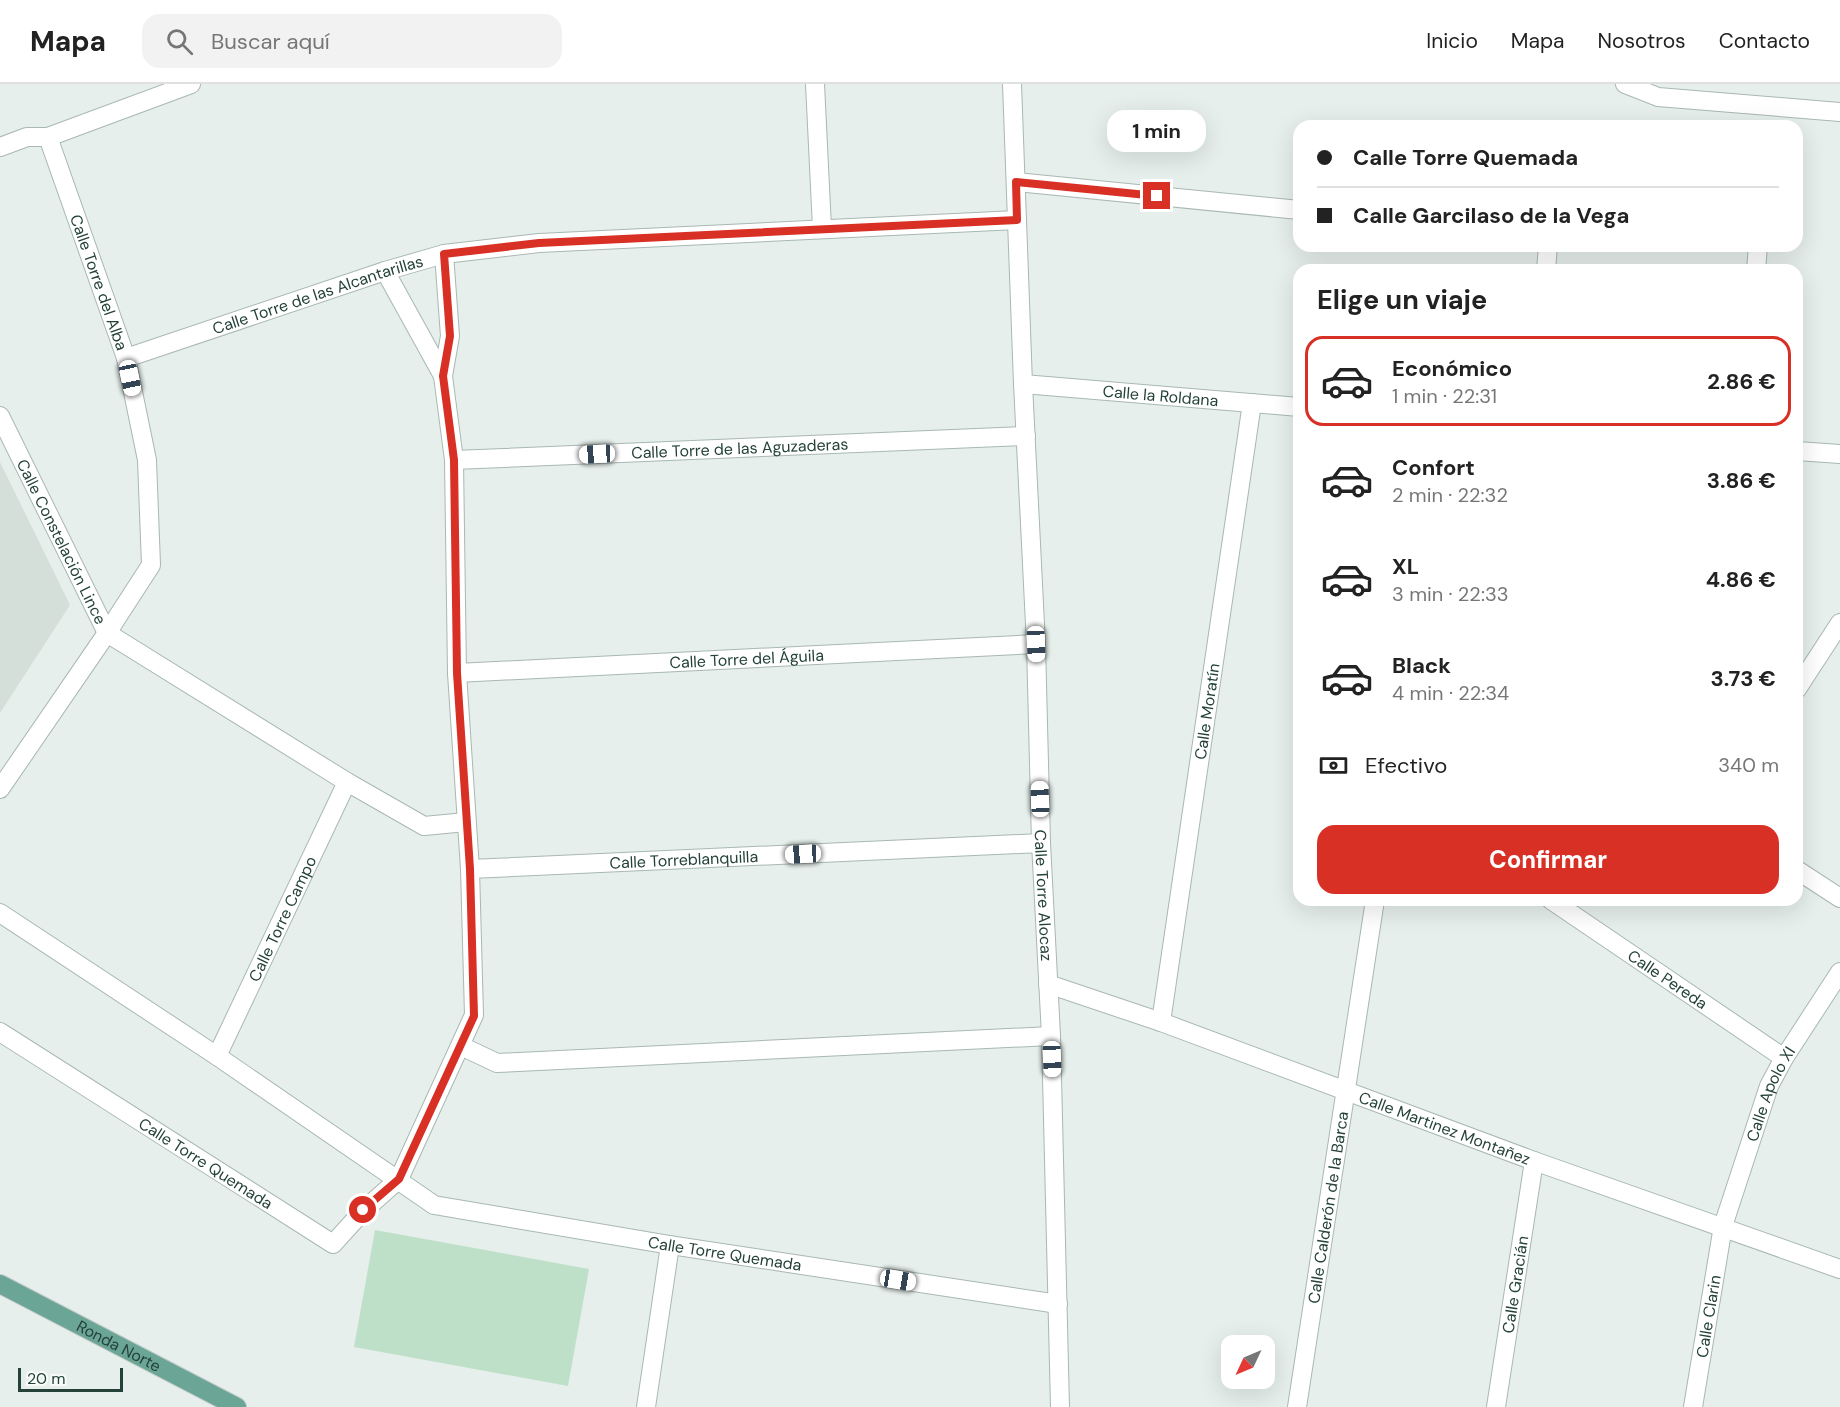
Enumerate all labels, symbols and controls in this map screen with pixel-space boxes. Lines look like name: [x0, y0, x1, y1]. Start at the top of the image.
search box: [142, 14, 562, 68]
text: Mapa: [30, 23, 106, 60]
icon: search: [163, 25, 196, 58]
text: Buscar aquí: [211, 27, 330, 56]
text: Inicio: [1426, 27, 1478, 55]
text: Mapa: [1511, 27, 1565, 55]
text: Nosotros: [1598, 27, 1686, 55]
text: Contacto: [1719, 27, 1810, 55]
callout: 1 min: [1108, 109, 1206, 151]
text: 1 min: [1132, 118, 1181, 144]
text: Calle Torre Quemada: [1353, 143, 1578, 172]
route end: [1143, 182, 1170, 209]
text: Calle Garcilaso de la Vega: [1353, 201, 1630, 230]
street label: Calle Torre del Alba: [66, 211, 133, 353]
street label: Calle Torre de las Alcantarillas: [210, 250, 425, 339]
text: Elige un viaje: [1317, 282, 1487, 317]
icon: car: [1320, 354, 1374, 408]
text: Económico: [1392, 354, 1512, 383]
car: [117, 359, 143, 397]
text: 2.86 €: [1707, 367, 1776, 396]
street label: Calle la Roldana: [1102, 380, 1219, 411]
text: 1 min · 22:31: [1392, 383, 1497, 409]
street label: Calle Torre de las Aguzaderas: [631, 433, 849, 463]
car: [579, 444, 615, 464]
icon: car: [1320, 453, 1374, 507]
text: Confort: [1392, 453, 1475, 482]
street label: Calle Constelación Lince: [12, 455, 112, 628]
text: 3.86 €: [1707, 466, 1776, 495]
text: 2 min · 22:32: [1392, 482, 1508, 508]
icon: car: [1320, 552, 1374, 606]
text: XL: [1392, 552, 1419, 581]
text: 4.86 €: [1706, 565, 1776, 594]
text: 3 min · 22:33: [1392, 581, 1509, 607]
car: [1026, 626, 1046, 662]
street label: Calle Torre del Águila: [669, 644, 824, 673]
icon: car: [1320, 651, 1374, 705]
text: Black: [1392, 651, 1451, 680]
street label: Calle Moratín: [1189, 662, 1224, 761]
text: 3.73 €: [1710, 664, 1776, 693]
text: 4 min · 22:34: [1392, 680, 1509, 706]
icon: cash: [1317, 749, 1350, 782]
text: Efectivo: [1365, 751, 1447, 780]
text: 340 m: [1718, 752, 1779, 778]
car: [1030, 781, 1050, 817]
button: Confirmar: [1317, 825, 1779, 894]
street label: Calle Torre Alocaz: [1030, 829, 1058, 962]
car: [785, 844, 821, 864]
street label: Calle Torreblanquilla: [609, 845, 759, 873]
street label: Calle Torre Campo: [243, 852, 321, 985]
street label: Calle Pereda: [1624, 945, 1712, 1014]
car: [1042, 1041, 1062, 1077]
street label: Calle Apolo XI: [1741, 1042, 1799, 1144]
street label: Calle Martinez Montañez: [1356, 1086, 1533, 1169]
street label: Calle Calderón de la Barca: [1303, 1110, 1353, 1305]
street label: Calle Torre Quemada: [135, 1113, 277, 1214]
route start: [349, 1196, 376, 1223]
street label: Calle Torre Quemada: [647, 1231, 803, 1275]
street label: Calle Gracián: [1497, 1234, 1533, 1335]
car: [879, 1268, 917, 1292]
street label: Calle Clarin: [1691, 1273, 1725, 1359]
street label: Ronda Norte: [73, 1315, 165, 1376]
north arrow: [1221, 1335, 1275, 1389]
map controls: [1221, 1335, 1275, 1389]
scale bar: [18, 1365, 123, 1392]
text: 20 m: [27, 1368, 66, 1389]

